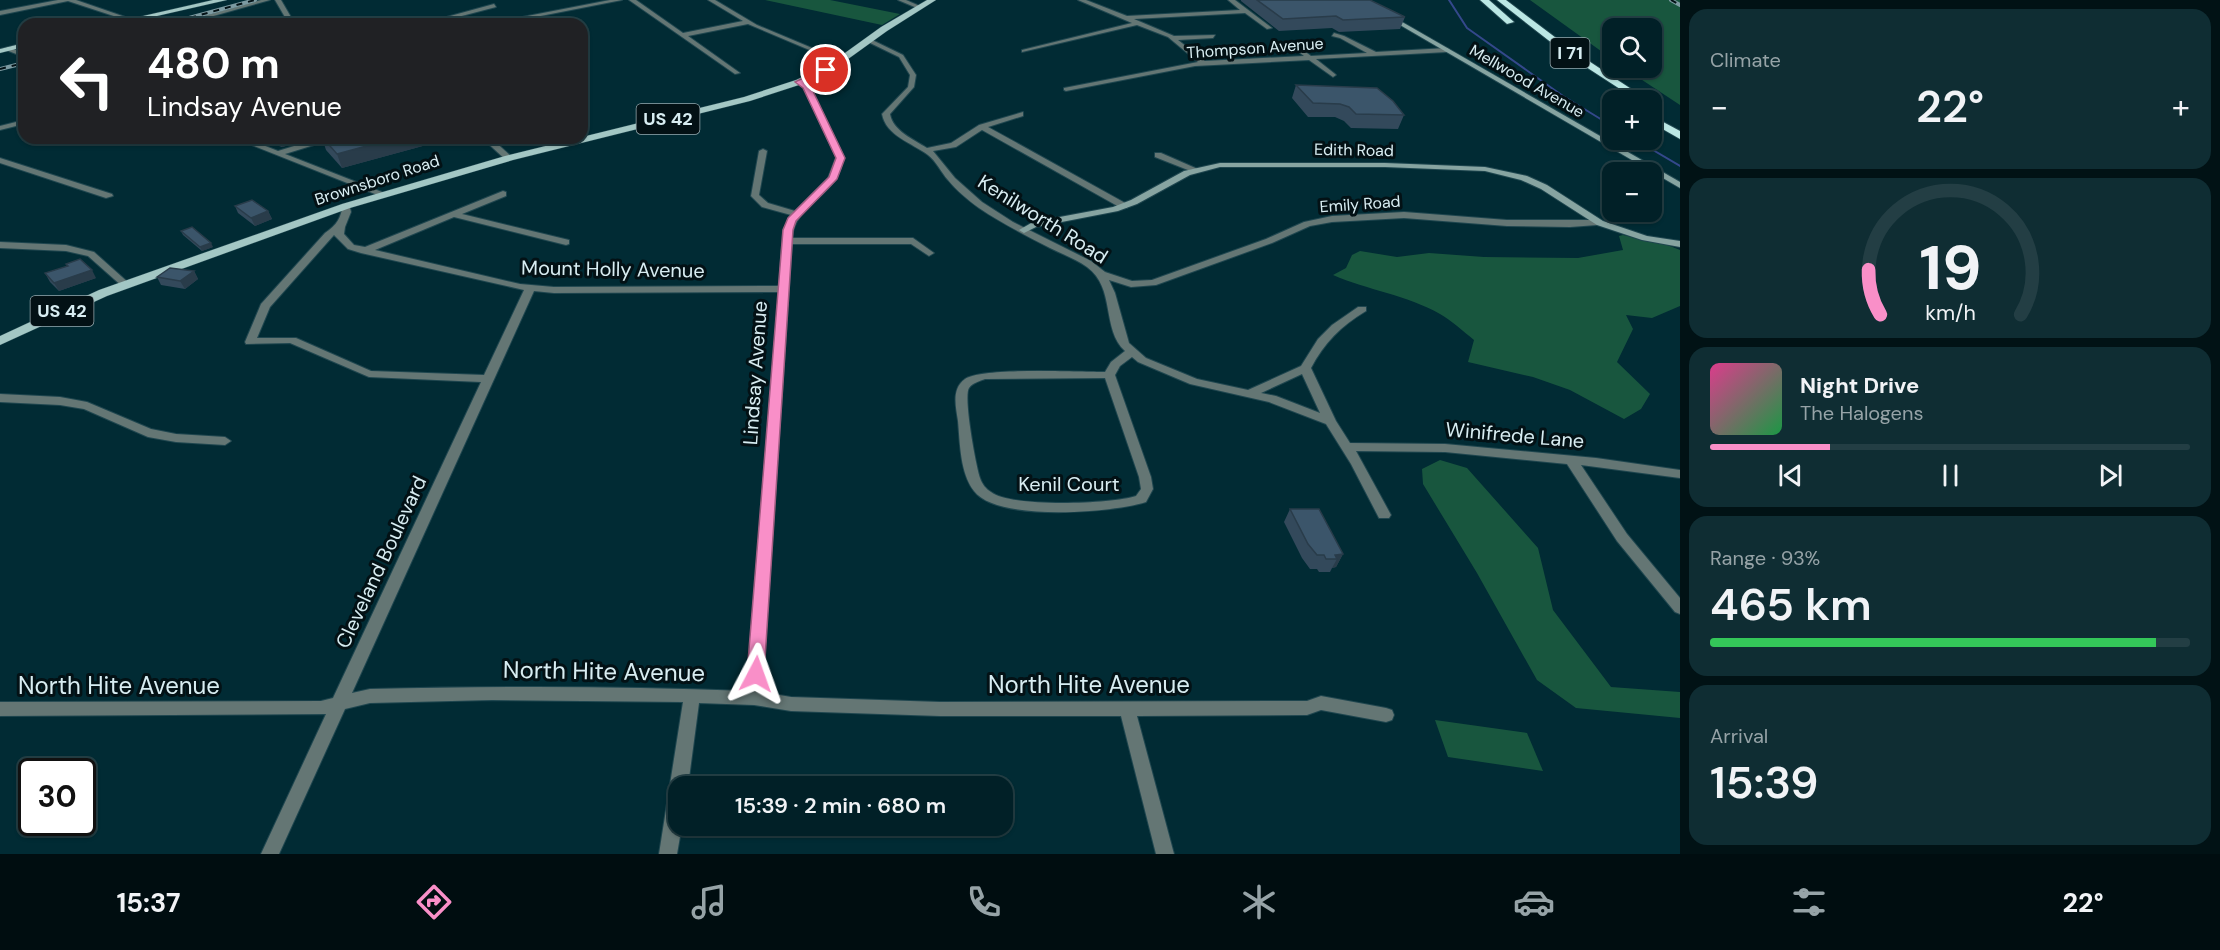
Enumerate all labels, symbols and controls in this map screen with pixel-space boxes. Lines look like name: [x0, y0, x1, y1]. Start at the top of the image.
map controls: [1602, 18, 1662, 222]
button: search: [1602, 18, 1662, 78]
street label: Thompson Avenue: [1186, 33, 1324, 63]
text: 480 m: [147, 36, 280, 91]
road number: I 71: [1550, 38, 1590, 68]
street label: Mellwood Avenue: [1466, 40, 1588, 122]
icon: left: [48, 42, 126, 120]
pin: [800, 44, 851, 95]
text: Climate: [1710, 47, 1781, 73]
icon: arrive: [809, 53, 842, 86]
text: 22°: [1916, 77, 1984, 136]
text: −: [1710, 85, 1728, 128]
text: +: [2172, 85, 2190, 128]
text: Lindsay Avenue: [147, 89, 342, 124]
button: +: [1602, 90, 1662, 150]
road number: US 42: [636, 104, 700, 134]
street label: Edith Road: [1314, 139, 1394, 161]
street label: Brownsboro Road: [312, 150, 442, 210]
button: −: [1602, 162, 1662, 222]
street label: Kenilworth Road: [973, 169, 1113, 269]
street label: Emily Road: [1319, 191, 1401, 217]
text: 19: [1919, 227, 1981, 308]
street label: Mount Holly Avenue: [521, 254, 705, 284]
road number: US 42: [31, 296, 94, 326]
text: km/h: [1925, 299, 1975, 327]
street label: Lindsay Avenue: [737, 300, 773, 446]
text: Night Drive: [1800, 371, 1919, 400]
text: The Halogens: [1800, 400, 1923, 426]
street label: Winifrede Lane: [1445, 416, 1585, 454]
icon: previous: [1774, 459, 1807, 492]
icon: pause: [1934, 459, 1967, 492]
icon: next: [2094, 459, 2127, 492]
street label: Kenil Court: [1018, 471, 1120, 497]
street label: Cleveland Boulevard: [330, 472, 432, 652]
text: Range · 93%: [1710, 545, 1820, 571]
text: 465 km: [1710, 575, 1872, 634]
position arrow: [724, 642, 788, 706]
street label: North Hite Avenue: [503, 654, 705, 688]
street label: North Hite Avenue: [988, 669, 1190, 700]
street label: North Hite Avenue: [18, 670, 220, 701]
text: Arrival: [1710, 723, 1768, 749]
text: 15:39: [1710, 753, 1819, 812]
speed limit sign: 30: [18, 758, 96, 836]
text: 15:39 · 2 min · 680 m: [735, 791, 946, 820]
icon: directions: [413, 881, 455, 923]
icon: music: [688, 881, 730, 923]
icon: phone: [963, 881, 1005, 923]
icon: climate: [1238, 881, 1280, 923]
icon: car: [1513, 881, 1555, 923]
icon: filters: [1788, 881, 1830, 923]
text: 15:37: [116, 885, 181, 920]
text: 22°: [2063, 885, 2103, 920]

